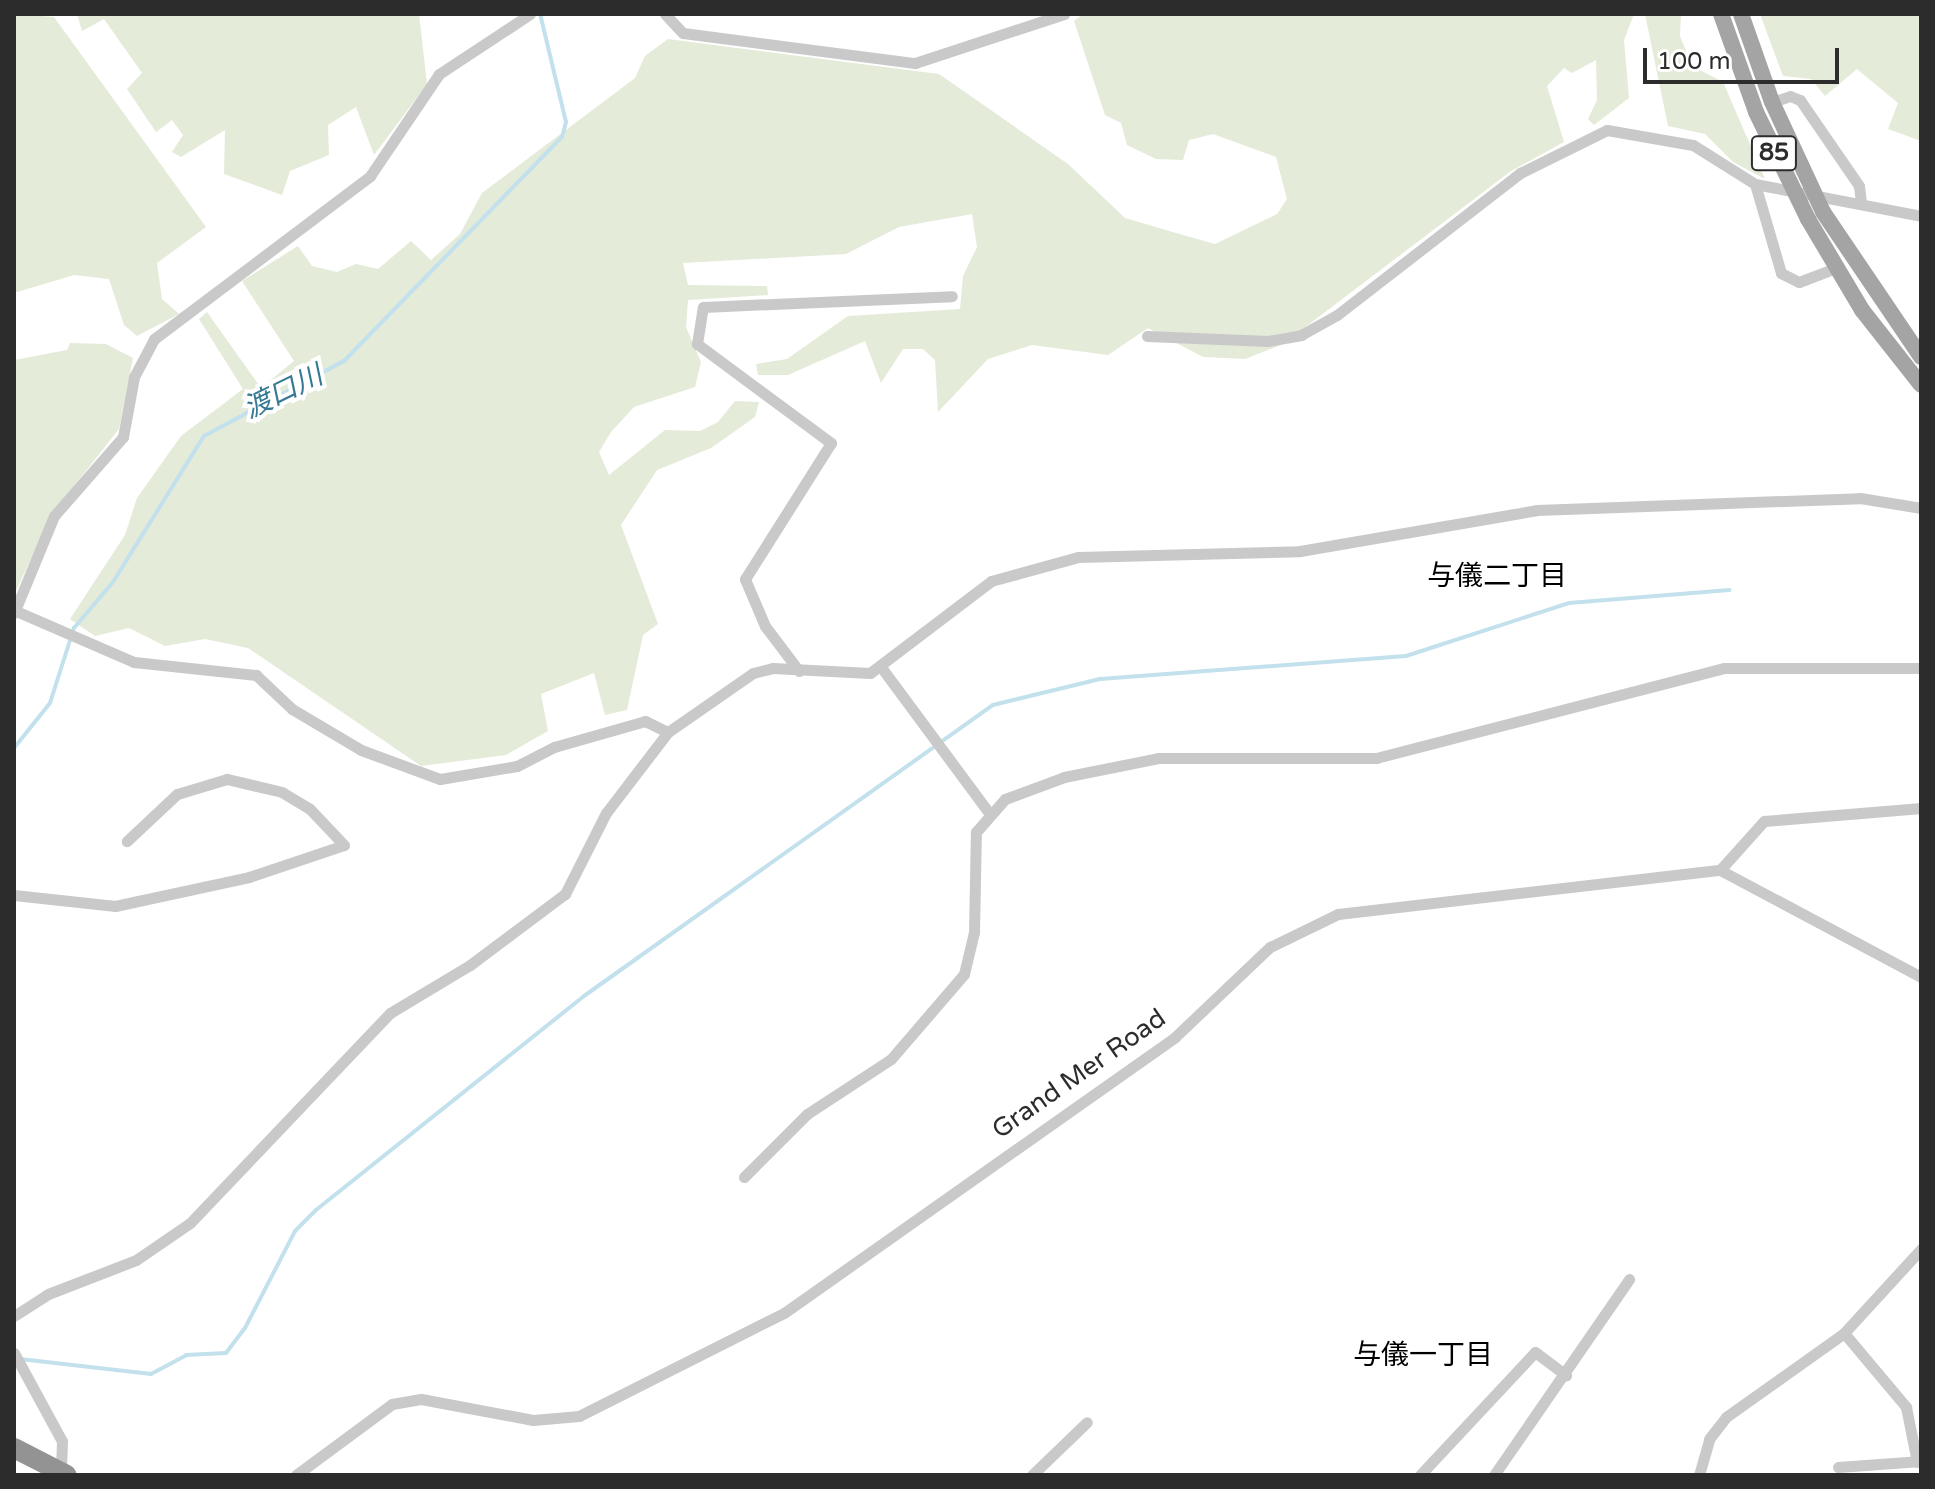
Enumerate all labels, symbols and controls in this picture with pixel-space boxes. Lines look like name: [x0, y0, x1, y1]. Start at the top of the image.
scale bar: [1647, 32, 1843, 82]
text: 100 m: [1657, 47, 1731, 76]
road number: 85: [1750, 133, 1798, 173]
water label: 渡口川: [238, 358, 328, 426]
district label: 与儀二丁目: [1427, 559, 1567, 593]
street label: Grand Mer Road: [986, 1002, 1172, 1146]
district label: 与儀一丁目: [1353, 1338, 1493, 1372]

